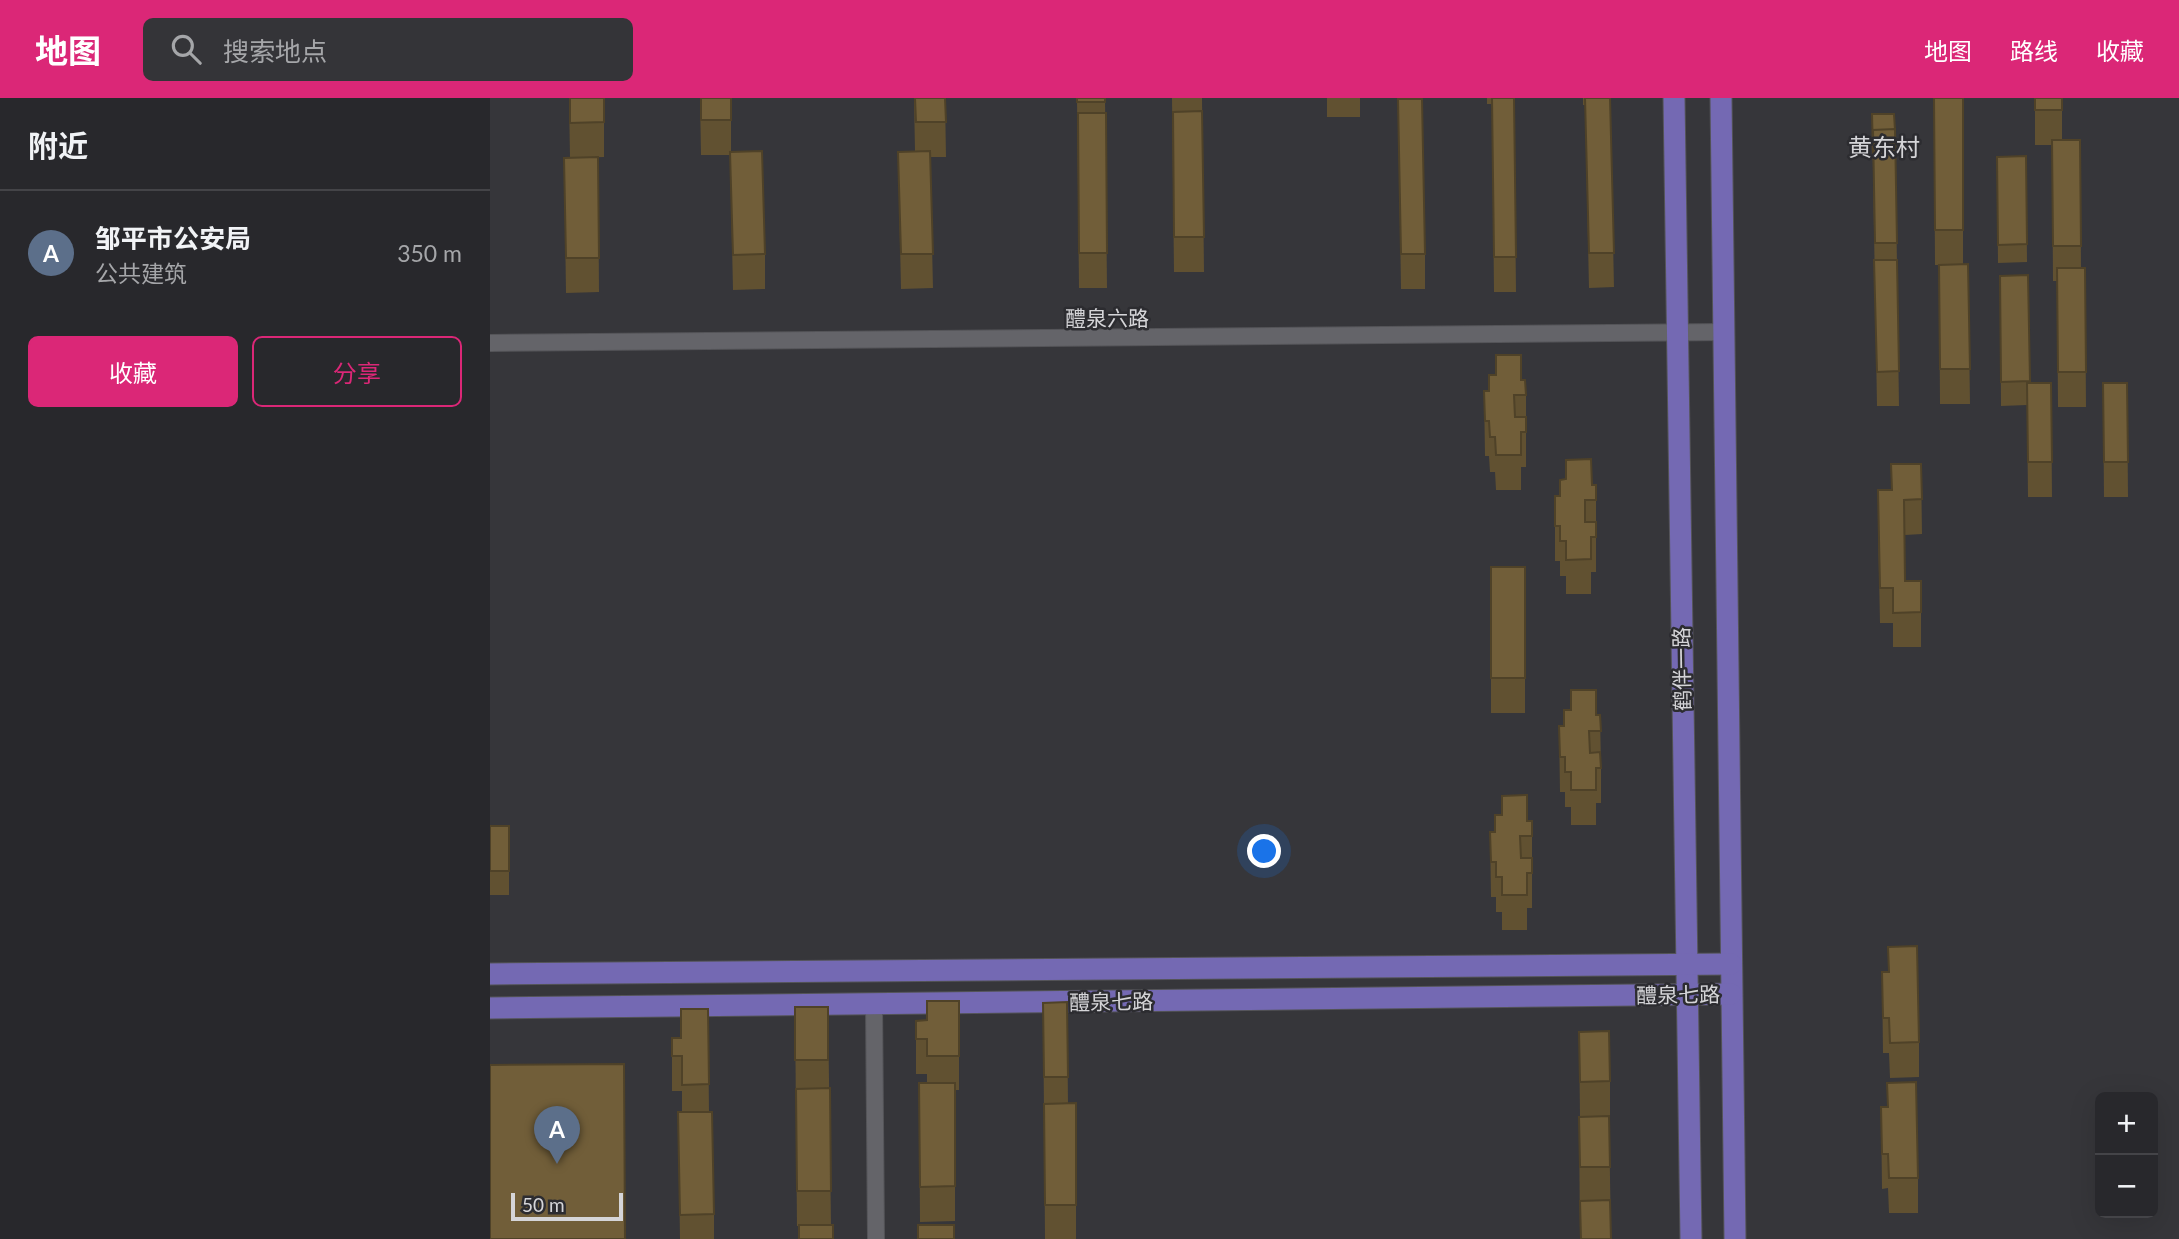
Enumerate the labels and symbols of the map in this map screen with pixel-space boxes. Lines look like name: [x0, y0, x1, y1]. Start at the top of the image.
district label: 黄东村: [1848, 132, 1920, 161]
street label: 醴泉六路: [1065, 305, 1149, 330]
street label: 鹤伴一路: [1668, 627, 1694, 711]
your location: [1247, 834, 1281, 868]
street label: 醴泉七路: [1636, 981, 1720, 1007]
street label: 醴泉七路: [1069, 988, 1153, 1014]
pin: A: [534, 1106, 580, 1164]
scale bar: [511, 1190, 623, 1222]

